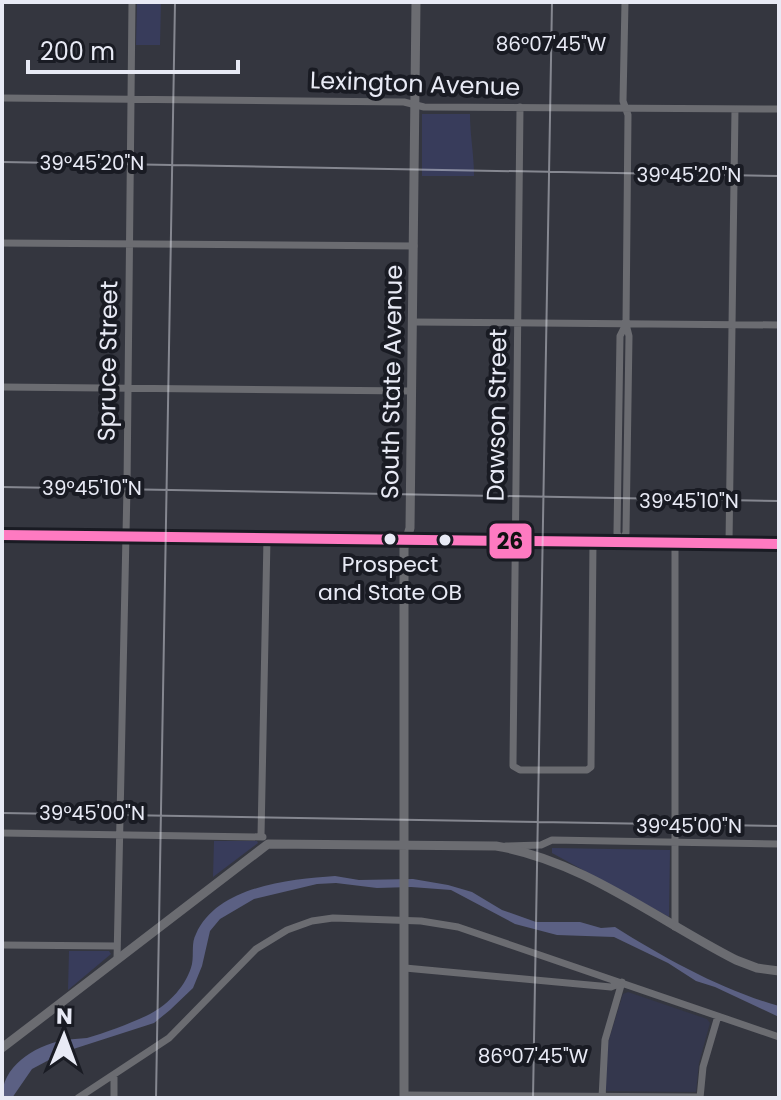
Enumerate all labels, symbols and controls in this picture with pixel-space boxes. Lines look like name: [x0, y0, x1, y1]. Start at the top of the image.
scale bar: [28, 24, 238, 74]
text: 86°07'45"W: [496, 30, 607, 58]
text: 200 m: [40, 35, 115, 68]
street label: Lexington Avenue: [309, 63, 521, 104]
text: 39°45'20"N: [40, 149, 144, 177]
text: 39°45'20"N: [637, 161, 741, 189]
street label: South State Avenue: [373, 264, 410, 500]
street label: Spruce Street: [90, 280, 125, 442]
street label: Dawson Street: [478, 328, 515, 502]
text: 39°45'10"N: [42, 474, 142, 502]
text: 39°45'10"N: [639, 487, 739, 515]
line badge: 26: [488, 522, 533, 560]
text: 26: [497, 526, 523, 557]
marker: Prospect and State OB: [382, 531, 398, 547]
unlabelled marker: [437, 532, 453, 548]
place label: Prospect and State OB: [318, 549, 462, 608]
text: 39°45'00"N: [39, 799, 145, 827]
text: 39°45'00"N: [636, 812, 742, 840]
north arrow: [24, 996, 104, 1076]
text: N: [56, 1001, 73, 1032]
text: 86°07'45"W: [478, 1042, 589, 1070]

